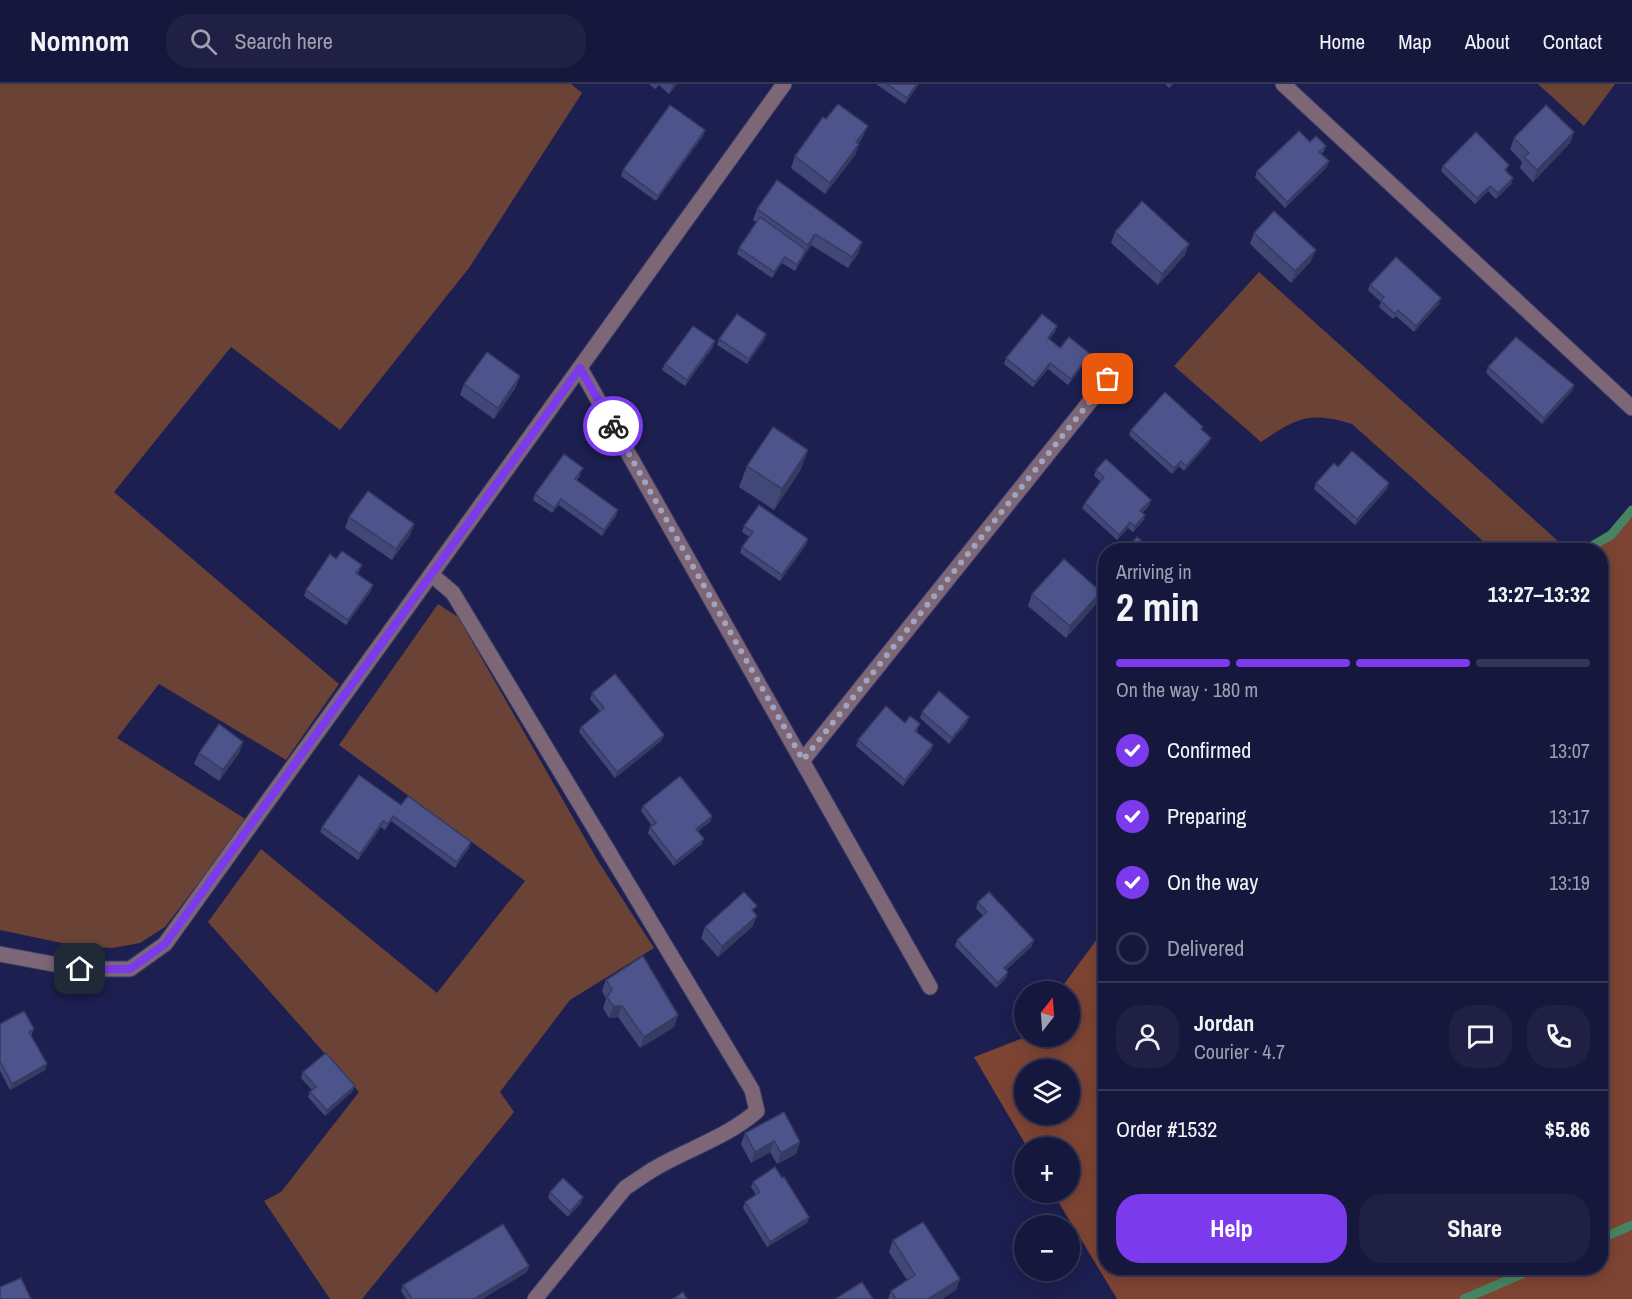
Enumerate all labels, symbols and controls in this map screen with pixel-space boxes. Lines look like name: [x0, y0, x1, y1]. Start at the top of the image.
search box: [166, 14, 586, 68]
text: Nomnom: [30, 22, 130, 60]
icon: search: [187, 25, 220, 58]
text: Search here: [235, 26, 333, 56]
text: Home: [1319, 27, 1365, 56]
text: Map: [1398, 27, 1432, 56]
text: About: [1465, 27, 1510, 56]
text: Contact: [1543, 27, 1602, 56]
pin: [1082, 353, 1133, 404]
icon: bag: [1091, 362, 1124, 395]
courier: [583, 396, 643, 456]
icon: bike: [597, 410, 630, 443]
text: Arriving in: [1116, 558, 1192, 585]
text: 13:27–13:32: [1488, 579, 1590, 609]
text: 2 min: [1116, 581, 1200, 633]
text: On the way · 180 m: [1116, 676, 1258, 703]
icon: check: [1116, 734, 1149, 767]
text: Confirmed: [1167, 735, 1251, 765]
text: 13:07: [1549, 737, 1590, 764]
icon: check: [1116, 800, 1149, 833]
text: Preparing: [1167, 801, 1246, 831]
text: 13:17: [1549, 803, 1590, 830]
icon: check: [1116, 866, 1149, 899]
text: On the way: [1167, 867, 1258, 897]
text: 13:19: [1549, 869, 1590, 896]
text: Delivered: [1167, 933, 1244, 963]
pin: [54, 943, 105, 994]
icon: home: [63, 952, 96, 985]
north arrow: [1014, 981, 1080, 1047]
map controls: [1014, 981, 1080, 1281]
button: person: [1116, 1005, 1179, 1068]
button: chat: [1449, 1005, 1512, 1068]
button: phone: [1527, 1005, 1590, 1068]
text: Jordan: [1194, 1008, 1254, 1038]
text: Courier · 4.7: [1194, 1038, 1285, 1065]
button: layers: [1014, 1059, 1080, 1125]
text: Order #1532: [1116, 1114, 1217, 1144]
text: $5.86: [1545, 1114, 1590, 1144]
button: +: [1014, 1137, 1080, 1203]
button: Help: [1116, 1194, 1347, 1263]
button: Share: [1359, 1194, 1590, 1263]
button: −: [1014, 1215, 1080, 1281]

